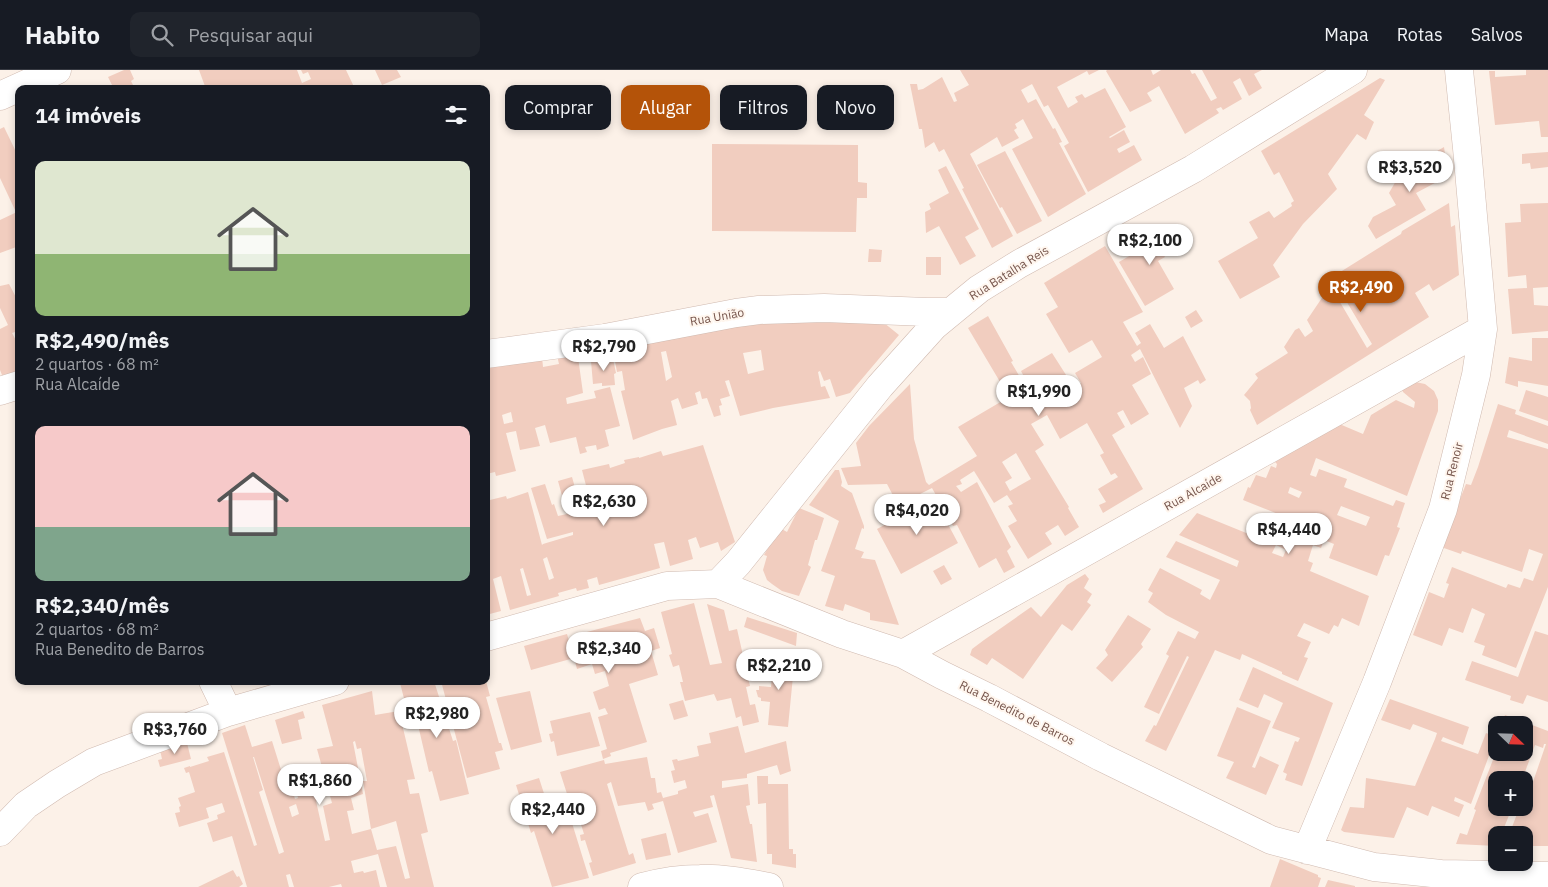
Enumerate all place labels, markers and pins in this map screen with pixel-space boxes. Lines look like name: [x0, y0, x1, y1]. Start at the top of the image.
pin: R$3,520: [1364, 150, 1456, 193]
pin: R$2,100: [1104, 224, 1196, 266]
pin: R$2,490: [1315, 270, 1407, 313]
pin: R$2,790: [558, 330, 650, 372]
pin: R$1,990: [993, 374, 1085, 417]
pin: R$2,630: [558, 484, 650, 527]
pin: R$4,020: [871, 494, 963, 536]
pin: R$4,440: [1243, 512, 1335, 555]
pin: R$2,340: [563, 632, 655, 674]
pin: R$2,210: [733, 648, 825, 691]
pin: R$2,980: [391, 696, 483, 739]
pin: R$3,760: [129, 712, 221, 755]
pin: R$1,860: [274, 764, 366, 806]
pin: R$2,440: [507, 792, 599, 835]

